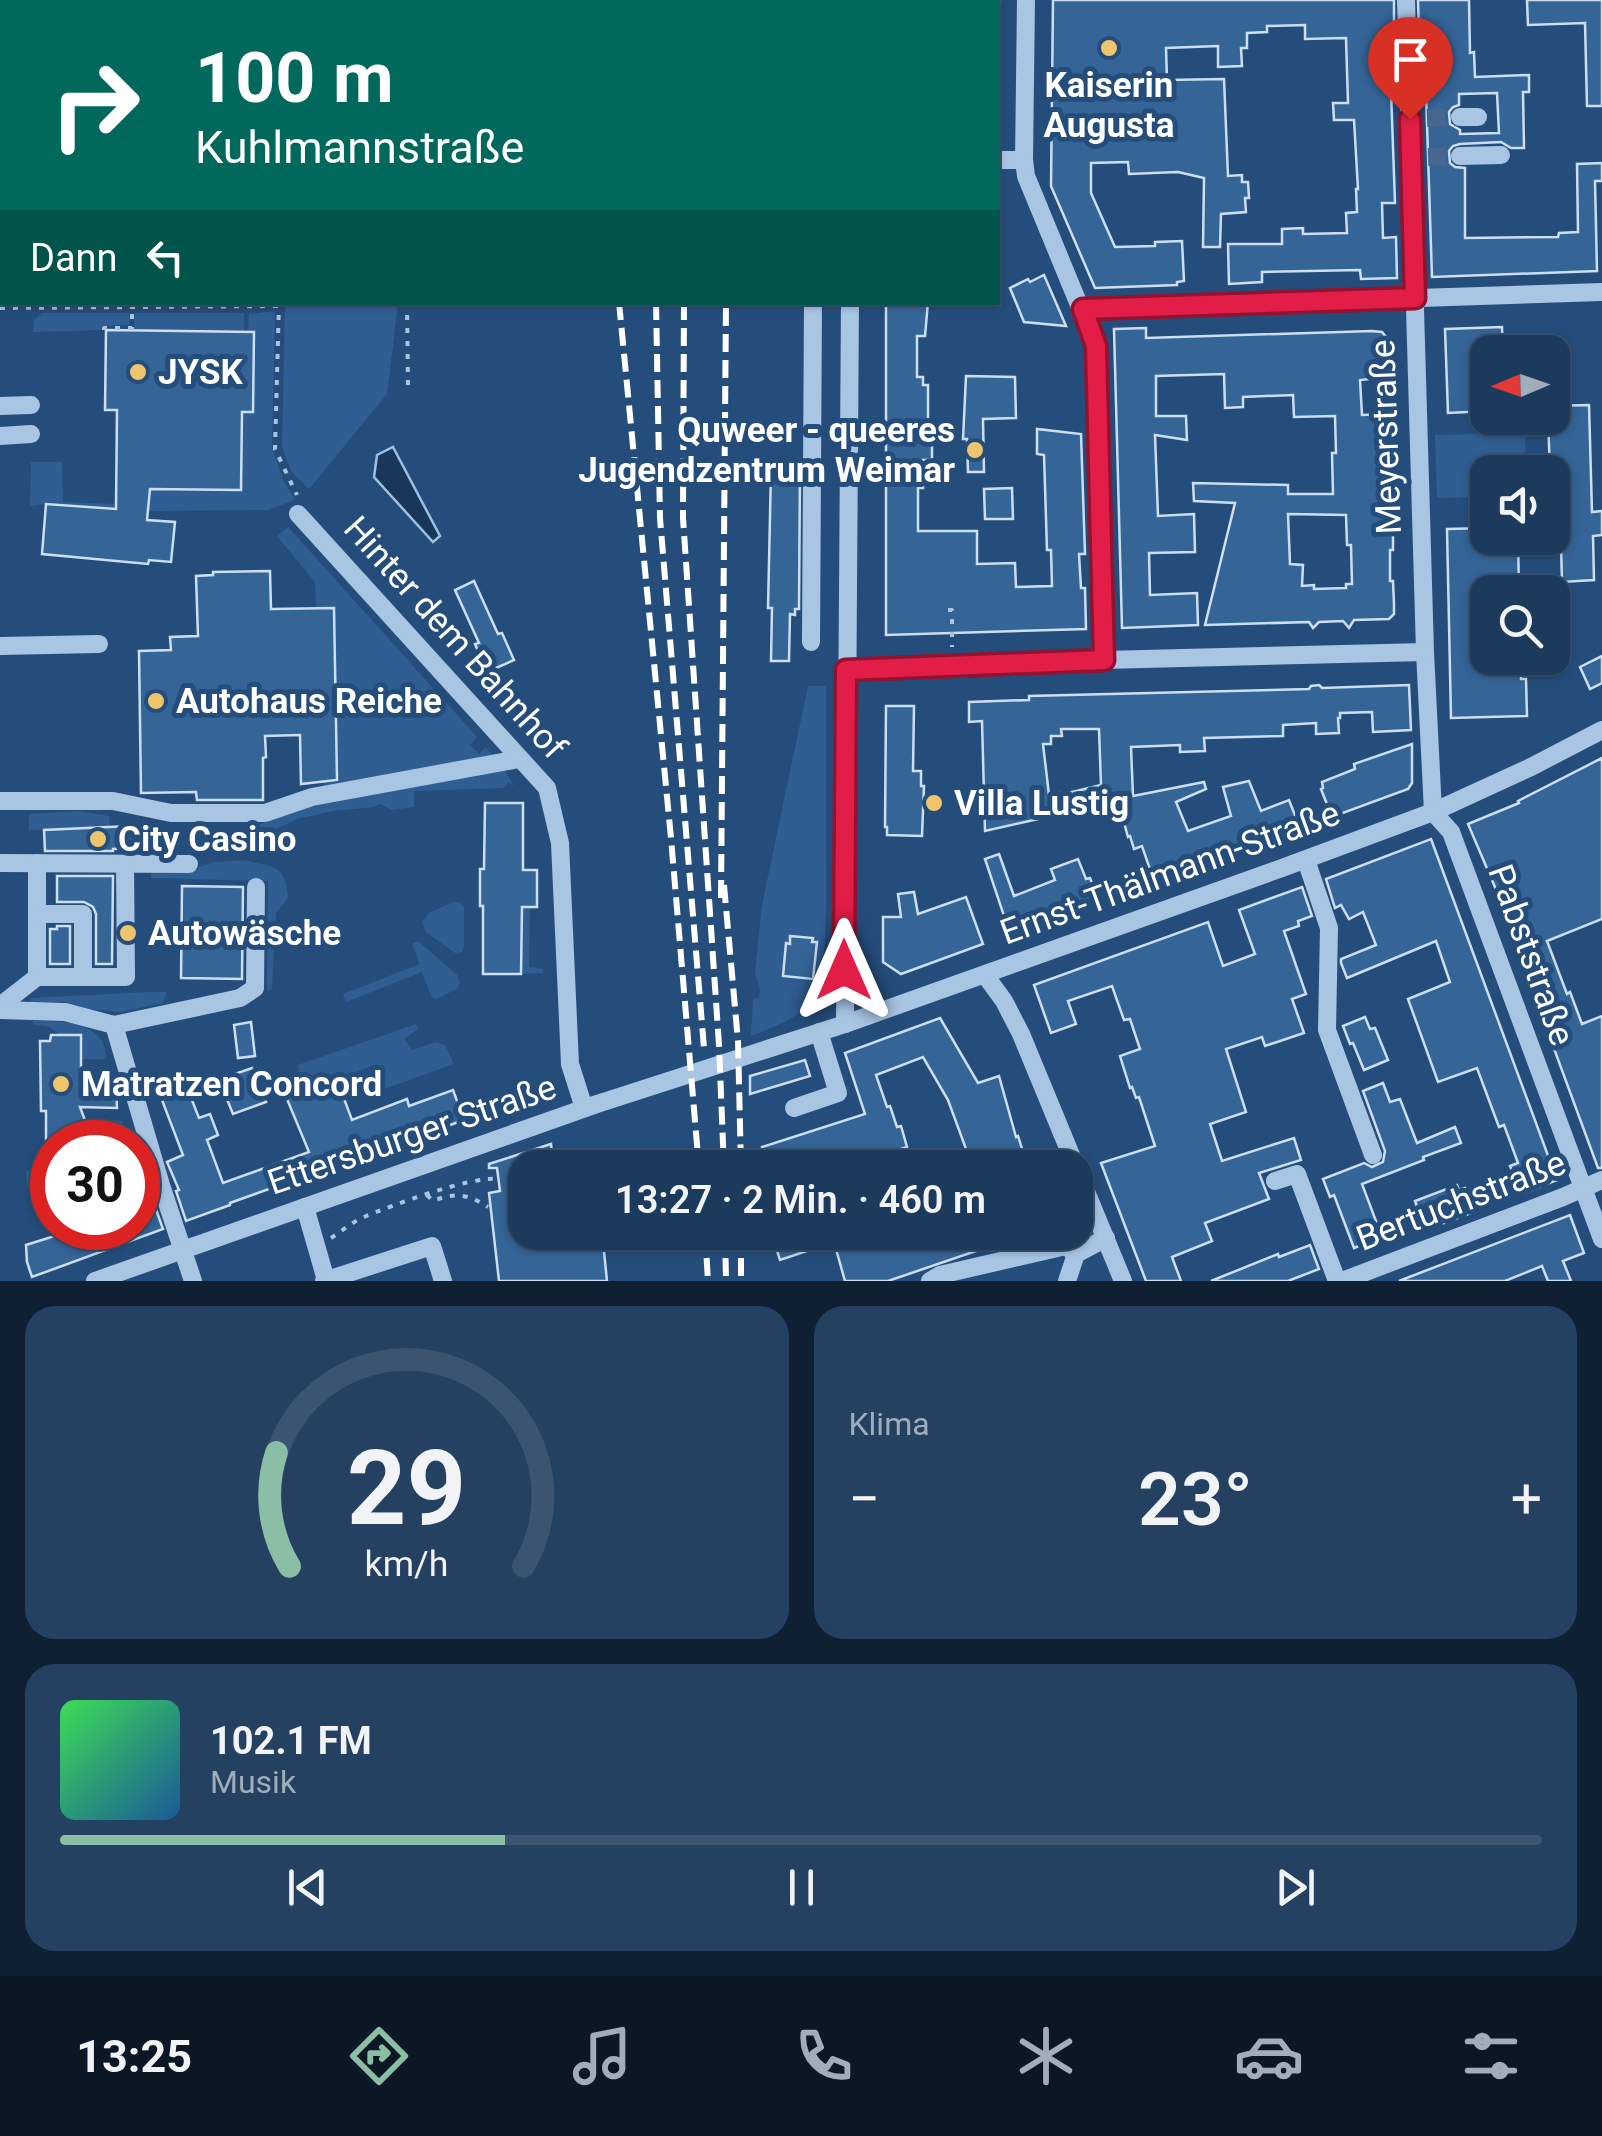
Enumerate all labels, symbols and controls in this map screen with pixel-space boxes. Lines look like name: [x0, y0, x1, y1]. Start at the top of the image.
pin: [1368, 17, 1453, 120]
icon: arrive: [1383, 32, 1438, 87]
text: 100 m: [195, 37, 394, 119]
marker: Kaiserin Augusta: [1098, 37, 1120, 59]
icon: right: [30, 40, 160, 170]
place label: Kaiserin Augusta: [1043, 65, 1175, 146]
text: Kuhlmannstraße: [195, 121, 524, 174]
icon: left: [138, 230, 193, 285]
text: Dann: [30, 236, 118, 280]
north arrow: [1470, 335, 1570, 435]
map controls: [1470, 335, 1570, 675]
street label: Meyerstraße: [1362, 339, 1410, 535]
place label: JYSK: [158, 352, 243, 393]
marker: JYSK: [127, 361, 149, 383]
place label: Quweer - queeres Jugendzentrum Weimar: [578, 410, 955, 491]
marker: Quweer - queeres Jugendzentrum Weimar: [964, 439, 986, 461]
button: sound: [1470, 455, 1570, 555]
street label: Hinter dem Bahnhof: [335, 508, 575, 768]
button: search: [1470, 575, 1570, 675]
place label: Autohaus Reiche: [176, 681, 442, 722]
marker: Autohaus Reiche: [145, 690, 167, 712]
place label: Villa Lustig: [954, 783, 1129, 824]
marker: Villa Lustig: [923, 792, 945, 814]
street label: Ernst-Thälmann-Straße: [995, 793, 1345, 953]
place label: City Casino: [118, 819, 297, 860]
marker: City Casino: [87, 828, 109, 850]
street label: Pabststraße: [1479, 859, 1583, 1051]
place label: Autowäsche: [148, 913, 341, 954]
position arrow: [792, 918, 896, 1022]
marker: Autowäsche: [117, 922, 139, 944]
place label: Matratzen Concord: [81, 1064, 382, 1105]
street label: Ettersburger Straße: [262, 1066, 562, 1204]
marker: Matratzen Concord: [50, 1073, 72, 1095]
speed limit sign: 30: [30, 1120, 160, 1250]
street label: Bertuchstraße: [1351, 1142, 1571, 1260]
text: 13:27 · 2 Min. · 460 m: [615, 1178, 986, 1222]
text: Klima: [849, 1405, 930, 1443]
text: 29: [347, 1428, 466, 1549]
text: 23°: [1138, 1455, 1253, 1543]
text: −: [849, 1467, 880, 1531]
text: +: [1511, 1467, 1542, 1531]
text: km/h: [365, 1543, 449, 1585]
text: 102.1 FM: [210, 1719, 372, 1763]
text: Musik: [210, 1763, 296, 1801]
icon: previous: [280, 1860, 335, 1915]
icon: pause: [774, 1860, 829, 1915]
icon: next: [1268, 1860, 1323, 1915]
icon: directions: [344, 2021, 414, 2091]
icon: music: [567, 2021, 637, 2091]
icon: phone: [789, 2021, 859, 2091]
icon: climate: [1011, 2021, 1081, 2091]
icon: car: [1234, 2021, 1304, 2091]
icon: filters: [1456, 2021, 1526, 2091]
text: 13:25: [76, 2030, 192, 2083]

